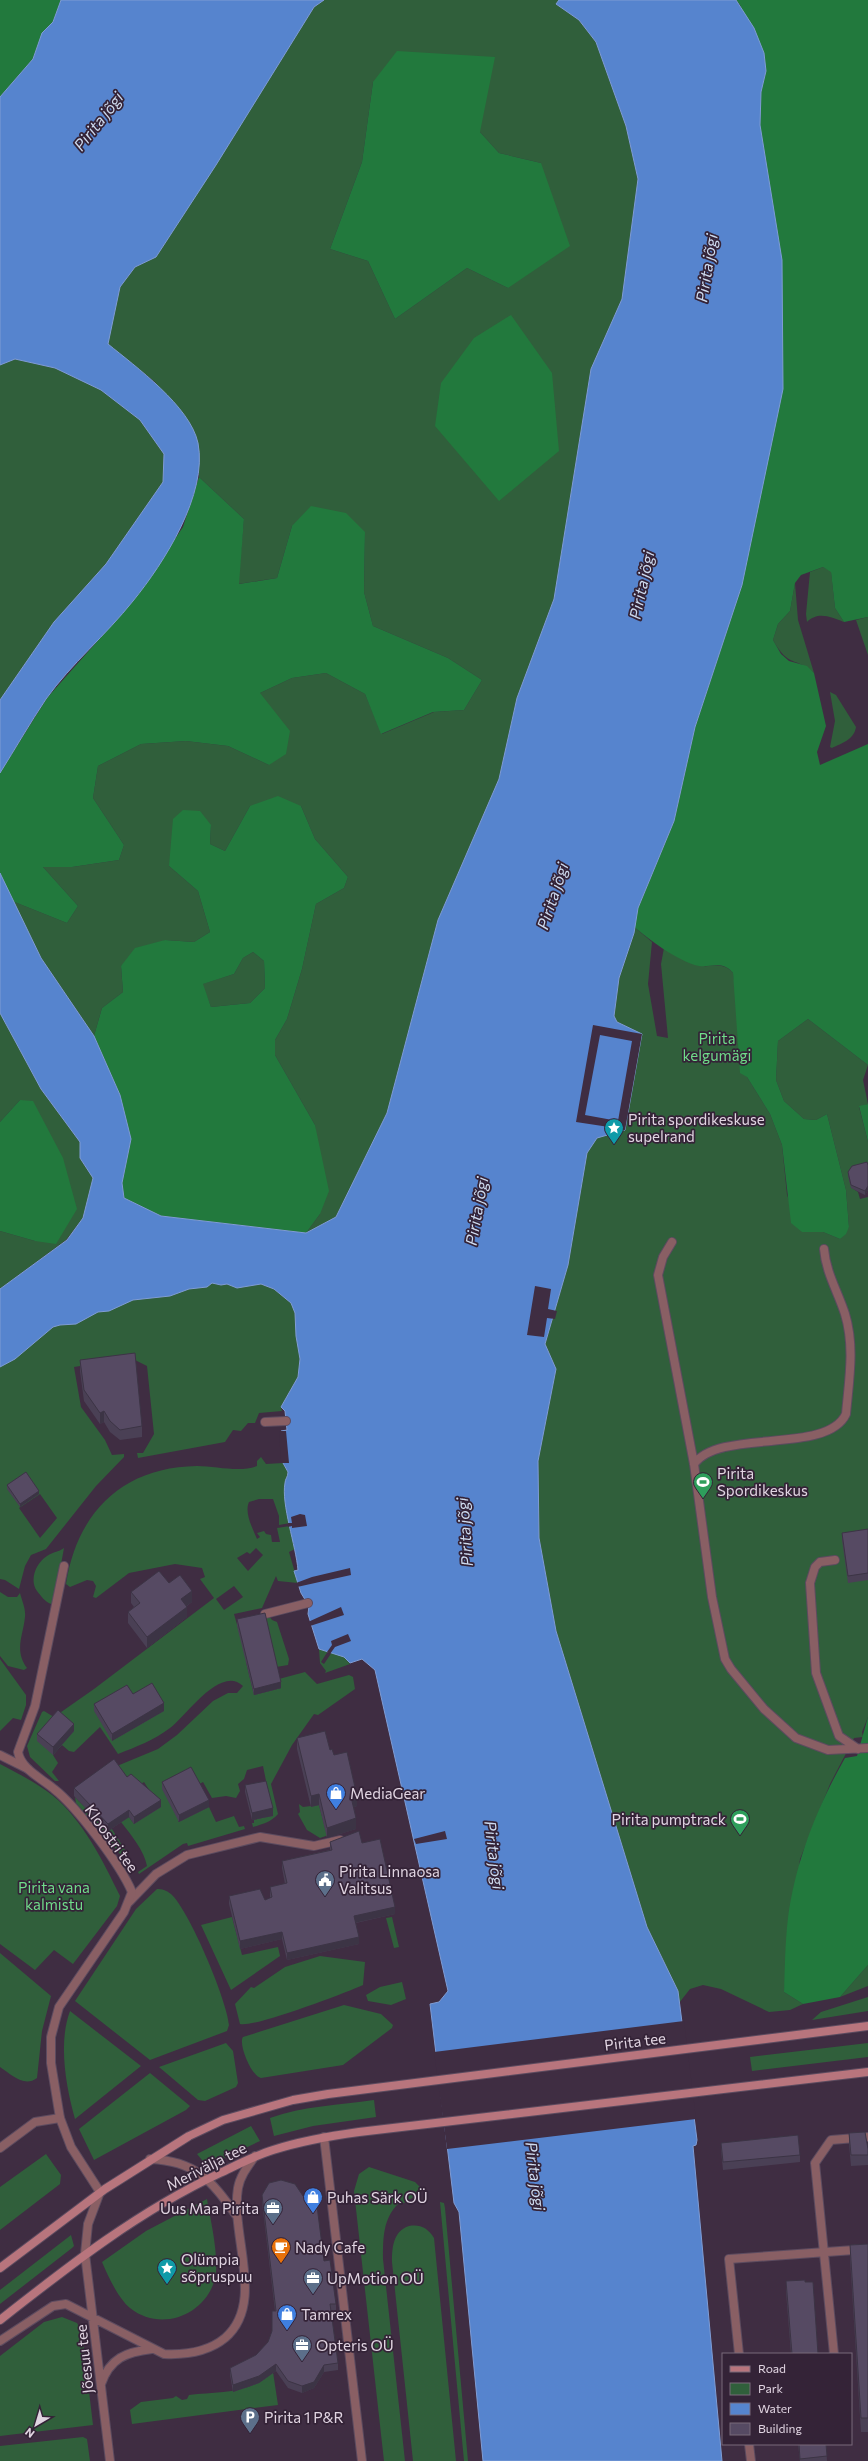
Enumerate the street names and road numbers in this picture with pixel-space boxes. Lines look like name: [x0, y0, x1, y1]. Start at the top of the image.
street label: Kloostri tee: [81, 1801, 143, 1875]
street label: Pirita tee: [603, 2028, 667, 2054]
street label: Merivälja tee: [163, 2138, 249, 2194]
street label: Jõesuu tee: [71, 2323, 97, 2395]

